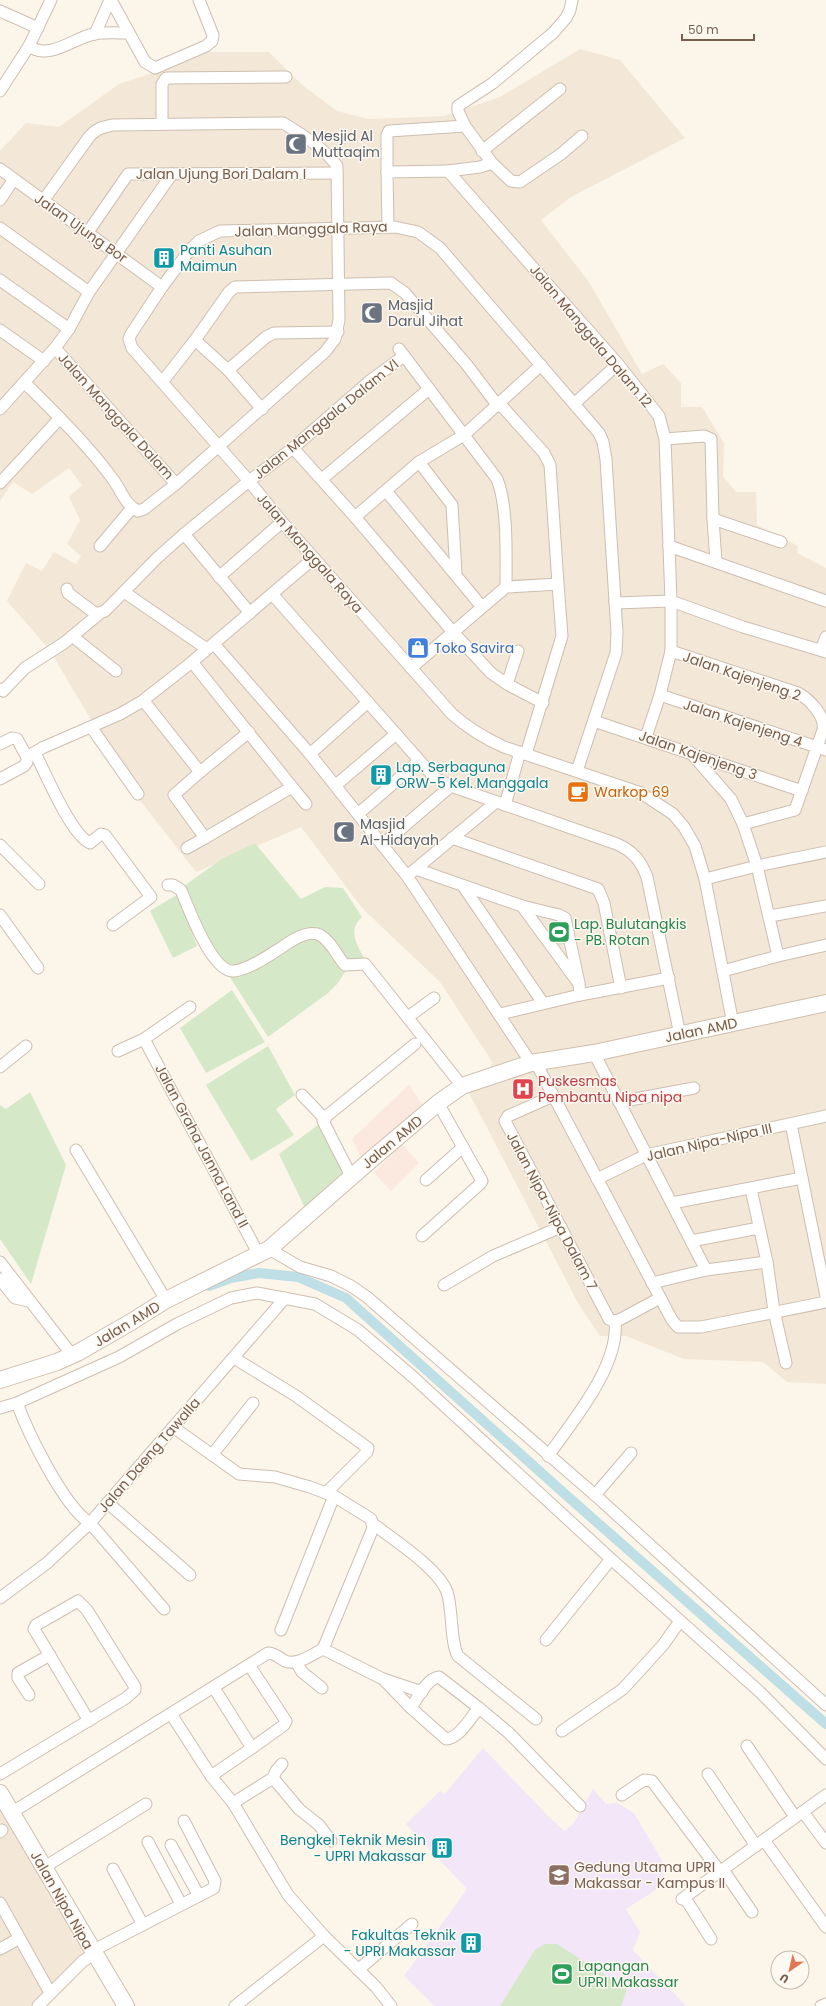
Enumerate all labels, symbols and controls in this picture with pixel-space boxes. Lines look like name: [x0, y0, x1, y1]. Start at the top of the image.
scale bar: [682, 16, 754, 42]
text: 50 m: [688, 21, 719, 38]
place label: Mesjid Al Muttaqim: [312, 126, 380, 162]
mosque icon: Mesjid Al Muttaqim: [283, 131, 309, 157]
street label: Jalan Ujung Bori Dalam I: [136, 164, 306, 184]
street label: Jalan Ujung Bor: [30, 188, 132, 268]
street label: Jalan Manggala Raya: [234, 216, 388, 242]
place label: Panti Asuhan Maimun: [180, 240, 272, 276]
building icon: Panti Asuhan Maimun: [151, 245, 177, 271]
street label: Jalan Manggala Dalam 12: [525, 260, 657, 412]
place label: Masjid Darul Jihat: [388, 295, 463, 331]
mosque icon: Masjid Darul Jihat: [359, 300, 385, 326]
street label: Jalan Manggala Dalam: [53, 348, 179, 484]
street label: Jalan Manggala Dalam VI: [249, 354, 403, 484]
street label: Jalan Manggala Raya: [252, 489, 368, 617]
shop icon: Toko Savira: [405, 635, 431, 661]
place label: Toko Savira: [434, 638, 514, 658]
street label: Jalan Kajenjeng 2: [680, 646, 804, 706]
street label: Jalan Kajenjeng 4: [681, 694, 806, 752]
street label: Jalan Kajenjeng 3: [636, 725, 760, 785]
place label: Lap. Serbaguna ORW-5 Kel. Manggala: [396, 757, 548, 793]
building icon: Lap. Serbaguna ORW-5 Kel. Manggala: [368, 762, 394, 788]
cafe icon: Warkop 69: [565, 779, 591, 805]
place label: Warkop 69: [594, 782, 669, 802]
place label: Masjid Al-Hidayah: [360, 814, 439, 850]
mosque icon: Masjid Al-Hidayah: [331, 819, 357, 845]
place label: Lap. Bulutangkis - PB. Rotan: [574, 914, 687, 950]
sports icon: Lap. Bulutangkis - PB. Rotan: [546, 919, 572, 945]
street label: Jalan AMD: [663, 1013, 739, 1047]
street label: Jalan Graha Janna Land II: [150, 1061, 254, 1231]
place label: Puskesmas Pembantu Nipa nipa: [538, 1071, 682, 1107]
hospital icon: Puskesmas Pembantu Nipa nipa: [510, 1076, 536, 1102]
street label: Jalan AMD: [357, 1111, 427, 1173]
street label: Jalan Nipa-Nipa III: [644, 1118, 774, 1166]
street label: Jalan Nipa-Nipa Dalam 7: [502, 1128, 602, 1294]
street label: Jalan AMD: [90, 1296, 164, 1352]
street label: Jalan Daeng Tawalla: [93, 1393, 205, 1517]
place label: Bengkel Teknik Mesin - UPRI Makassar: [280, 1830, 426, 1866]
building icon: Bengkel Teknik Mesin - UPRI Makassar: [429, 1835, 455, 1861]
street label: Jalan Nipa Nipa: [26, 1847, 98, 1953]
place label: Gedung Utama UPRI Makassar - Kampus II: [574, 1857, 725, 1893]
school or university icon: Gedung Utama UPRI Makassar - Kampus II: [546, 1862, 572, 1888]
place label: Fakultas Teknik - UPRI Makassar: [344, 1925, 457, 1961]
building icon: Fakultas Teknik - UPRI Makassar: [458, 1930, 484, 1956]
north arrow: [770, 1950, 810, 1990]
place label: Lapangan UPRI Makassar: [578, 1956, 679, 1992]
sports icon: Lapangan UPRI Makassar: [549, 1961, 575, 1987]
text: U: [777, 1969, 792, 1987]

